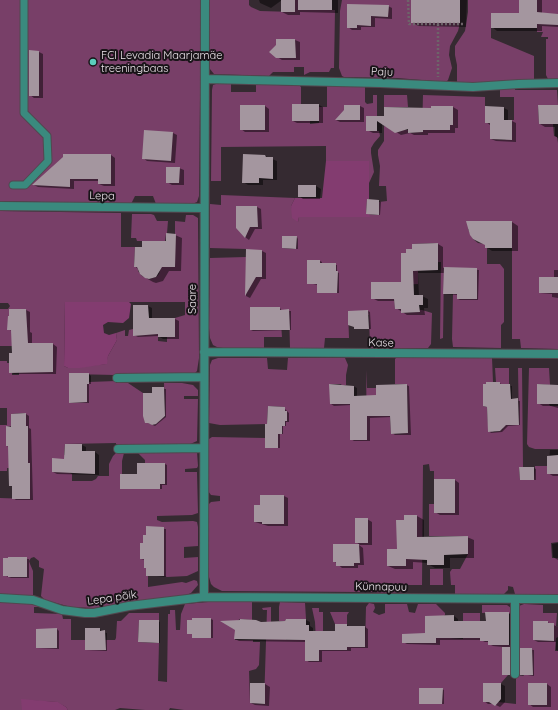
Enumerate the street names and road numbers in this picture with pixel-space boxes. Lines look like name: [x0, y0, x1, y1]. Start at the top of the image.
street label: Paju: [371, 65, 393, 79]
street label: Lepa: [89, 189, 115, 203]
street label: Saare: [186, 284, 200, 314]
street label: Kase: [368, 336, 394, 350]
street label: Künnapuu: [355, 580, 407, 594]
street label: Lepa põik: [86, 588, 138, 608]

